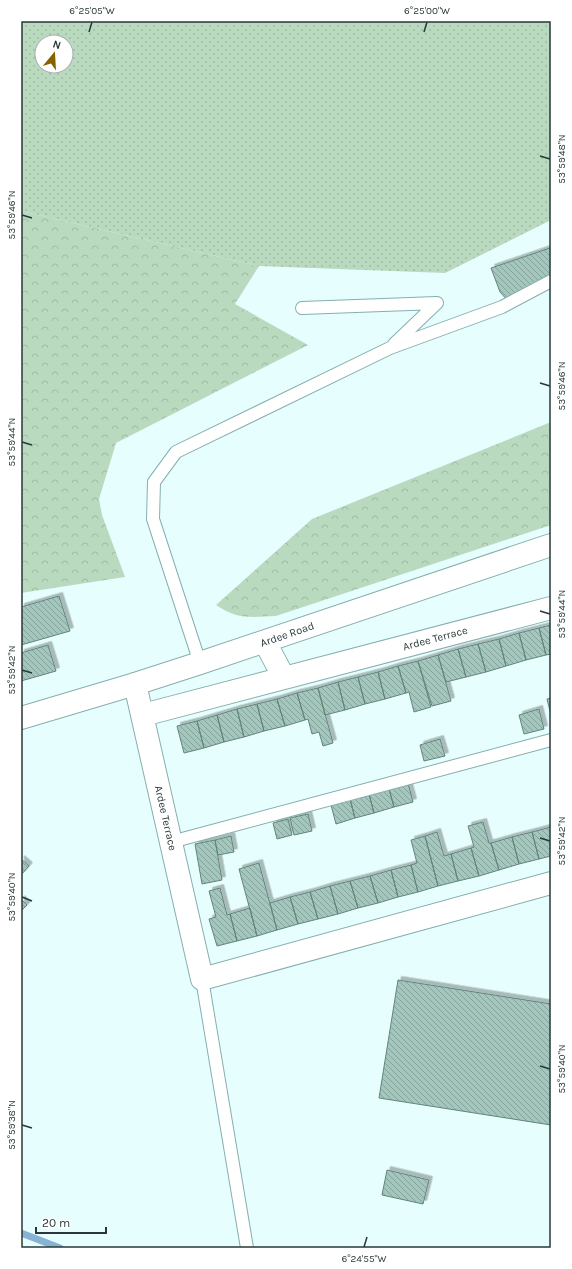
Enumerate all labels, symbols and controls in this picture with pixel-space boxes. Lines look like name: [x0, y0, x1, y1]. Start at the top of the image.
text: 6°25'05"W: [69, 5, 115, 17]
text: 6°25'00"W: [404, 5, 450, 17]
north arrow: [34, 34, 74, 74]
text: N: [51, 38, 63, 52]
text: 53°59'48"N: [556, 134, 568, 184]
text: 53°59'46"N: [6, 191, 18, 239]
text: 53°59'46"N: [556, 362, 568, 410]
text: 53°59'44"N: [6, 418, 18, 466]
text: 53°59'44"N: [556, 590, 568, 638]
street label: Ardee Road: [259, 619, 316, 650]
street label: Ardee Terrace: [401, 624, 469, 653]
text: 53°59'42"N: [6, 645, 18, 695]
street label: Ardee Terrace: [152, 784, 179, 852]
text: 53°59'42"N: [556, 816, 568, 866]
text: 53°59'40"N: [6, 872, 18, 922]
text: 53°59'40"N: [556, 1044, 568, 1094]
text: 53°59'38"N: [6, 1100, 18, 1150]
scale bar: [36, 1209, 106, 1235]
text: 20 m: [42, 1216, 70, 1230]
text: 6°24'55"W: [341, 1253, 387, 1265]

